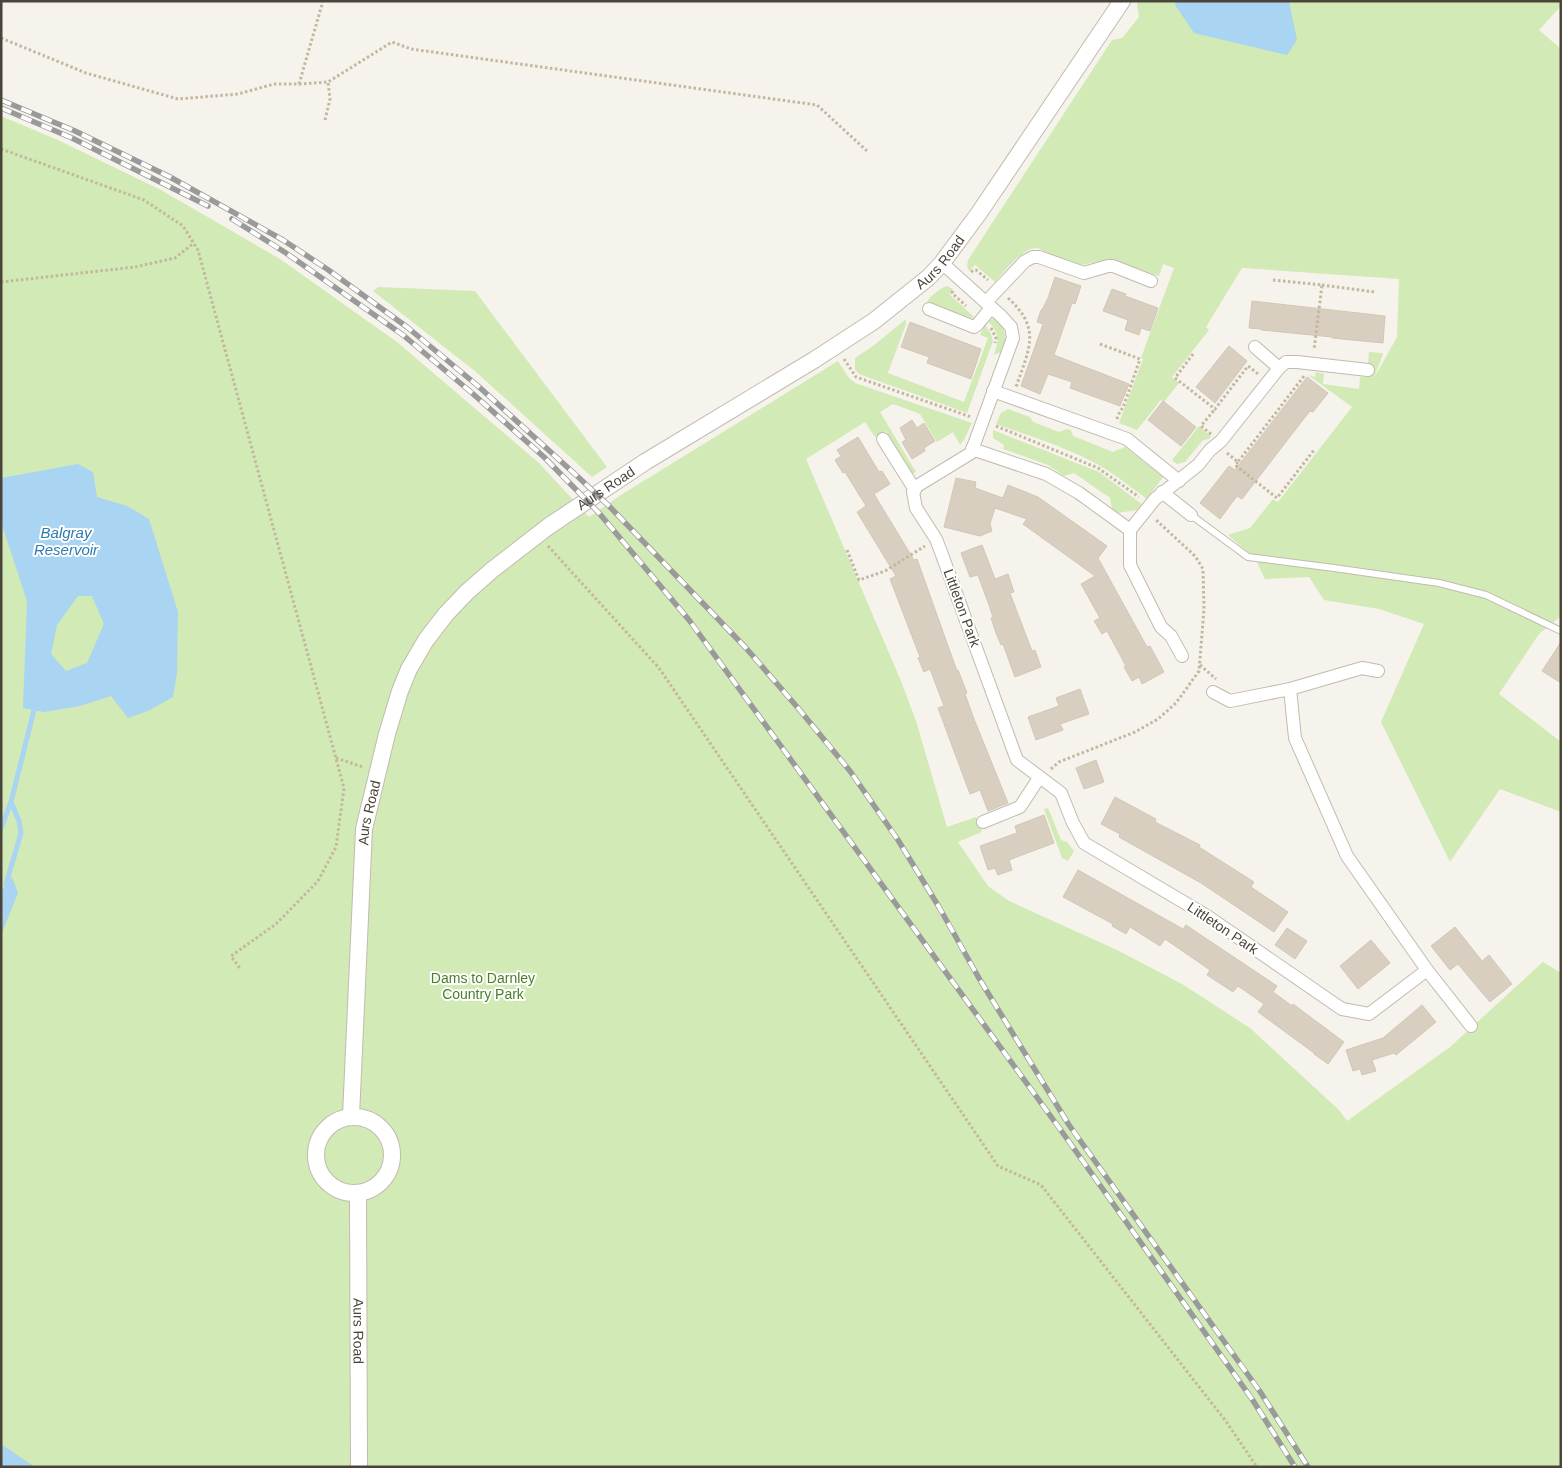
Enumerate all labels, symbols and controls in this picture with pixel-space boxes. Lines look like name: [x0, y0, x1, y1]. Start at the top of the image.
street label: Aurs Road: [912, 232, 968, 292]
street label: Aurs Road: [574, 463, 638, 513]
water label: Balgray Reservoir: [34, 524, 99, 558]
street label: Littleton Park: [941, 567, 984, 650]
street label: Aurs Road: [355, 779, 383, 846]
street label: Littleton Park: [1185, 899, 1262, 958]
park label: Dams to Darnley Country Park: [431, 970, 535, 1002]
street label: Aurs Road: [350, 1298, 367, 1364]

